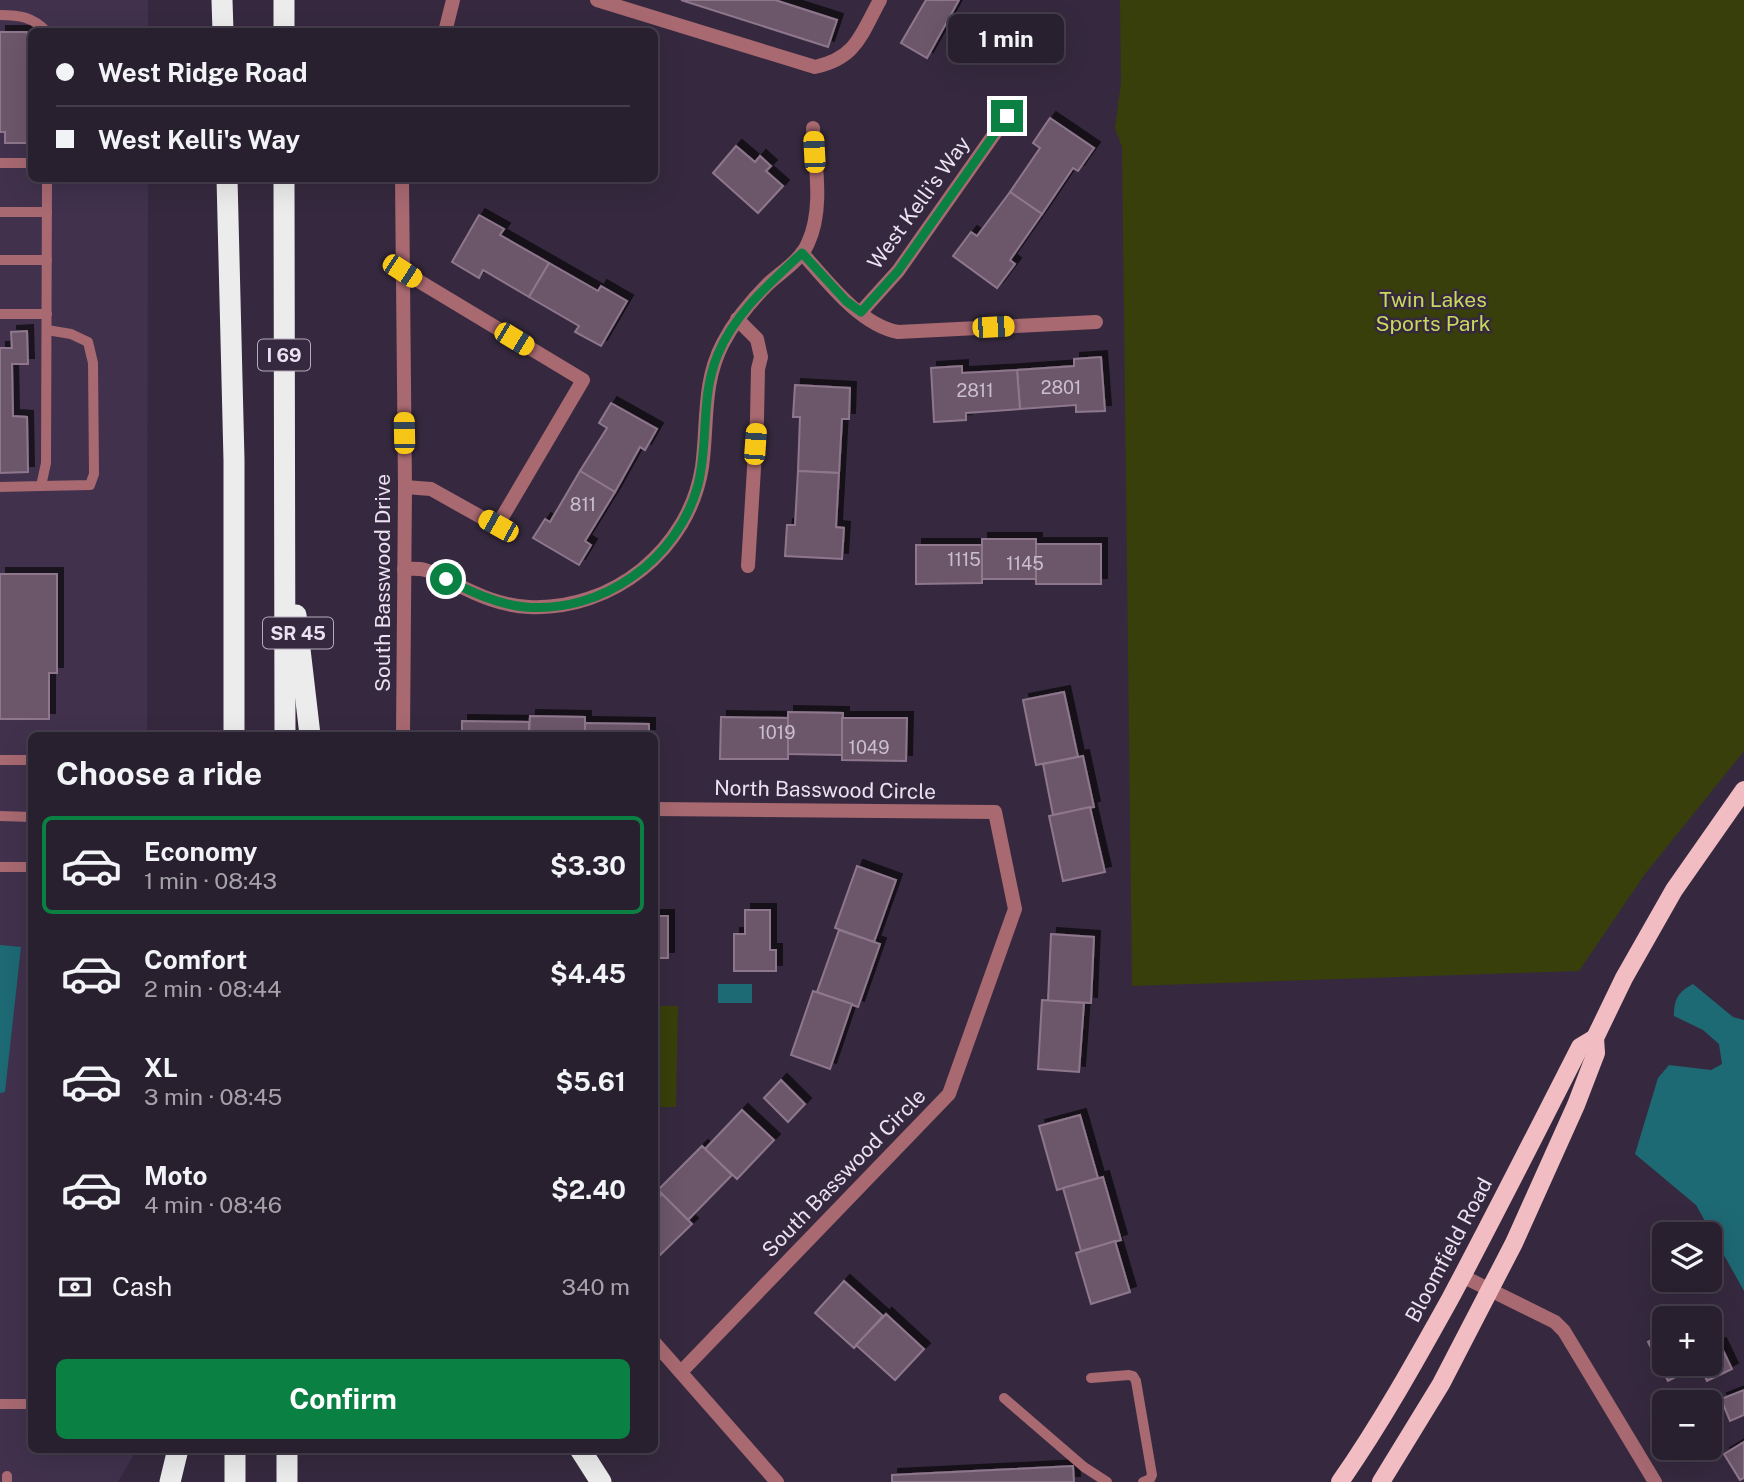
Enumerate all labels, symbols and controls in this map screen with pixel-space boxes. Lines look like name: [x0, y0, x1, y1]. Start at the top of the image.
callout: 1 min: [949, 15, 1065, 64]
text: 1 min: [978, 25, 1034, 52]
text: West Ridge Road: [98, 57, 308, 88]
route end: [991, 100, 1023, 132]
text: West Kelli's Way: [98, 124, 300, 155]
car: [803, 130, 826, 174]
street label: West Kelli's Way: [862, 131, 975, 274]
car: [379, 251, 426, 291]
park label: Twin Lakes Sports Park: [1376, 287, 1491, 336]
car: [972, 315, 1015, 339]
car: [491, 319, 538, 359]
road number: I 69: [258, 340, 310, 370]
house number: 2801: [1041, 377, 1081, 398]
house number: 2811: [956, 380, 994, 401]
car: [394, 412, 415, 454]
car: [744, 422, 767, 466]
street label: South Basswood Drive: [370, 474, 395, 692]
house number: 811: [570, 494, 596, 515]
car: [475, 507, 522, 545]
house number: 1115: [947, 549, 981, 570]
house number: 1145: [1006, 553, 1044, 574]
route start: [430, 563, 462, 595]
road number: SR 45: [263, 618, 333, 648]
house number: 1019: [759, 722, 795, 743]
house number: 1049: [849, 737, 889, 758]
text: Choose a ride: [56, 755, 262, 792]
street label: North Basswood Circle: [714, 775, 936, 804]
icon: car: [60, 834, 123, 897]
text: Economy: [144, 836, 257, 867]
text: $3.30: [550, 850, 626, 881]
text: 1 min · 08:43: [144, 867, 277, 894]
icon: car: [60, 942, 123, 1005]
text: Comfort: [144, 944, 247, 975]
text: $4.45: [550, 958, 626, 989]
text: 2 min · 08:44: [144, 975, 281, 1002]
icon: car: [60, 1050, 123, 1113]
text: XL: [144, 1052, 178, 1083]
text: $5.61: [555, 1066, 626, 1097]
text: 3 min · 08:45: [144, 1083, 282, 1110]
street label: South Basswood Circle: [757, 1083, 931, 1262]
icon: car: [60, 1158, 123, 1221]
text: Moto: [144, 1160, 207, 1191]
street label: Bloomfield Road: [1400, 1173, 1497, 1326]
text: $2.40: [551, 1174, 626, 1205]
text: 4 min · 08:46: [144, 1191, 282, 1218]
map controls: [1652, 1222, 1722, 1460]
button: layers: [1652, 1222, 1722, 1292]
icon: cash: [56, 1268, 94, 1306]
text: Cash: [112, 1271, 172, 1302]
text: 340 m: [562, 1273, 630, 1300]
button: +: [1652, 1306, 1722, 1376]
button: Confirm: [56, 1359, 630, 1439]
button: −: [1652, 1390, 1722, 1460]

